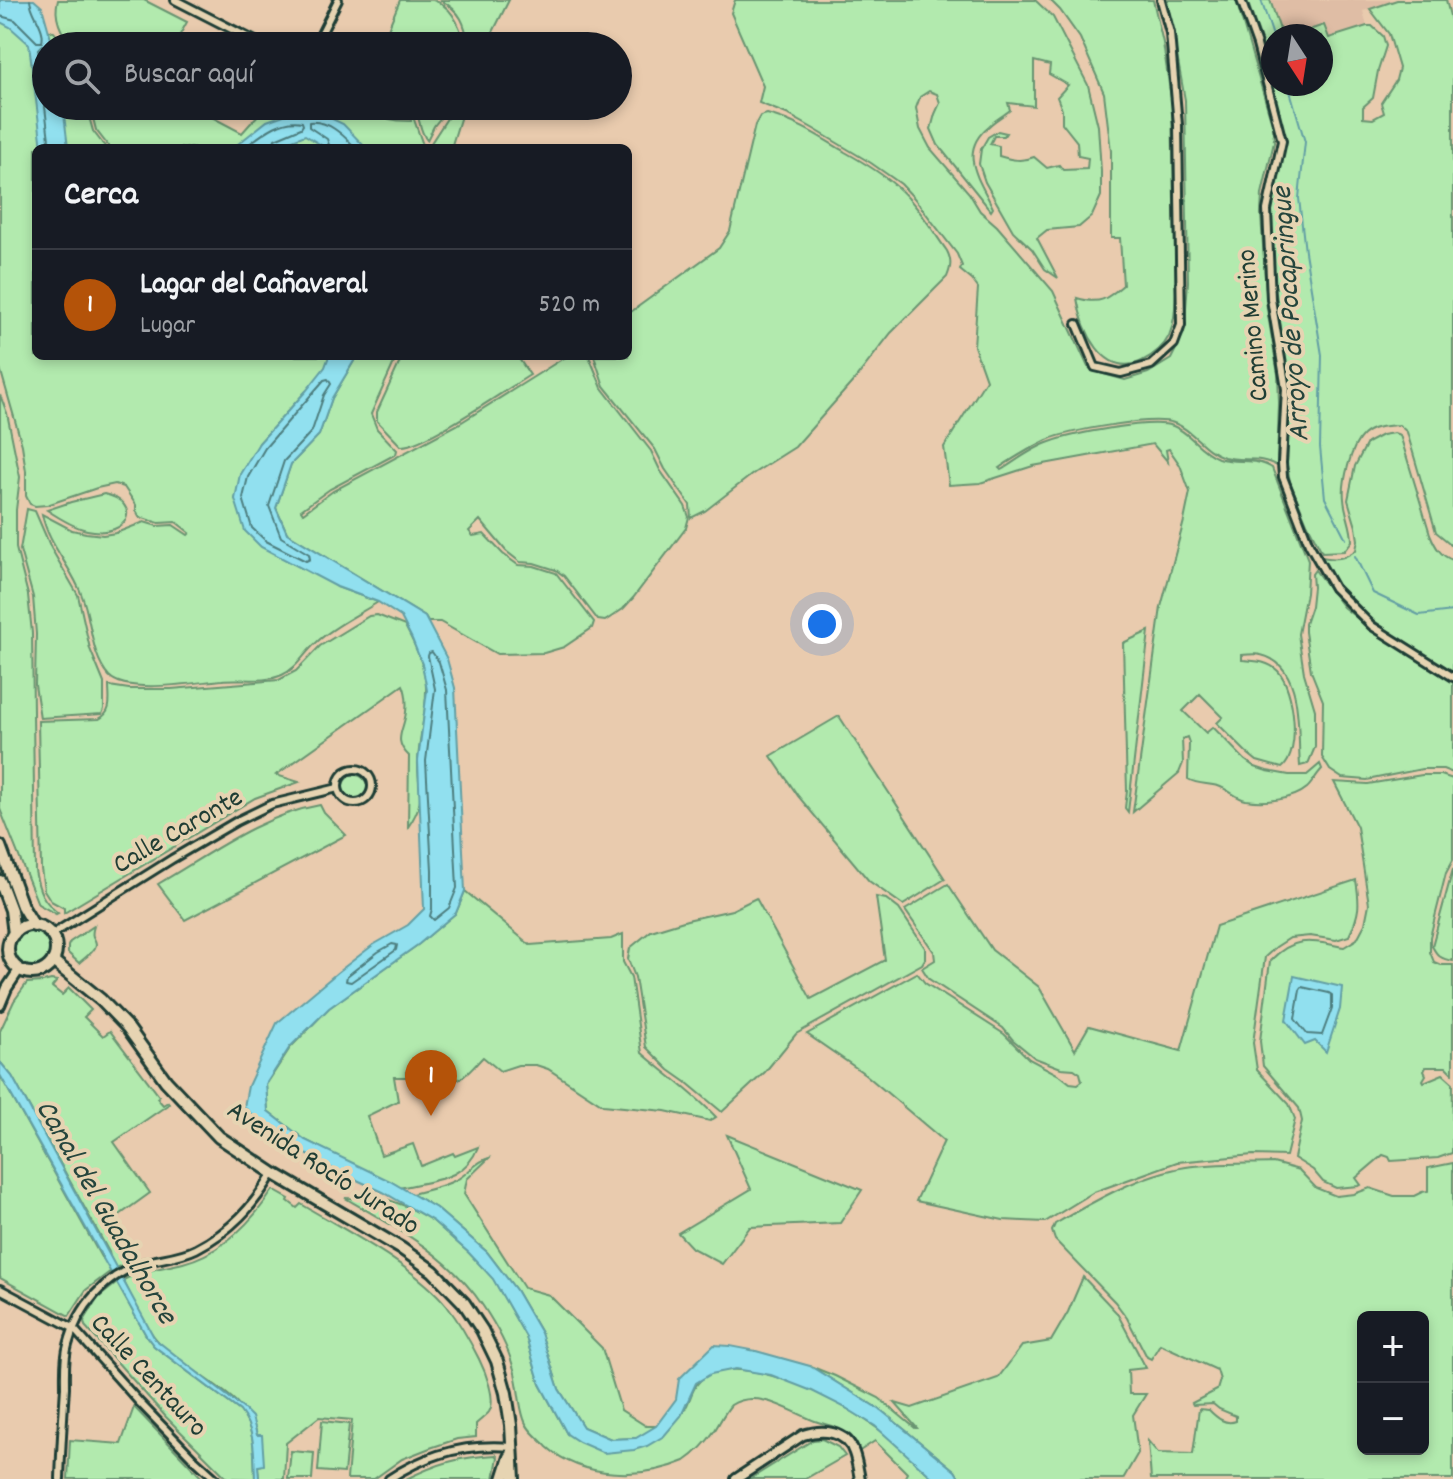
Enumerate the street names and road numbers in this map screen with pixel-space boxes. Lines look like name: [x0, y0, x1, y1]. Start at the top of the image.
street label: Camino Merino: [1228, 247, 1282, 403]
street label: Calle Caronte: [106, 780, 252, 886]
street label: Avenida Rocío Jurado: [218, 1093, 426, 1247]
street label: Calle Centauro: [79, 1306, 215, 1448]

